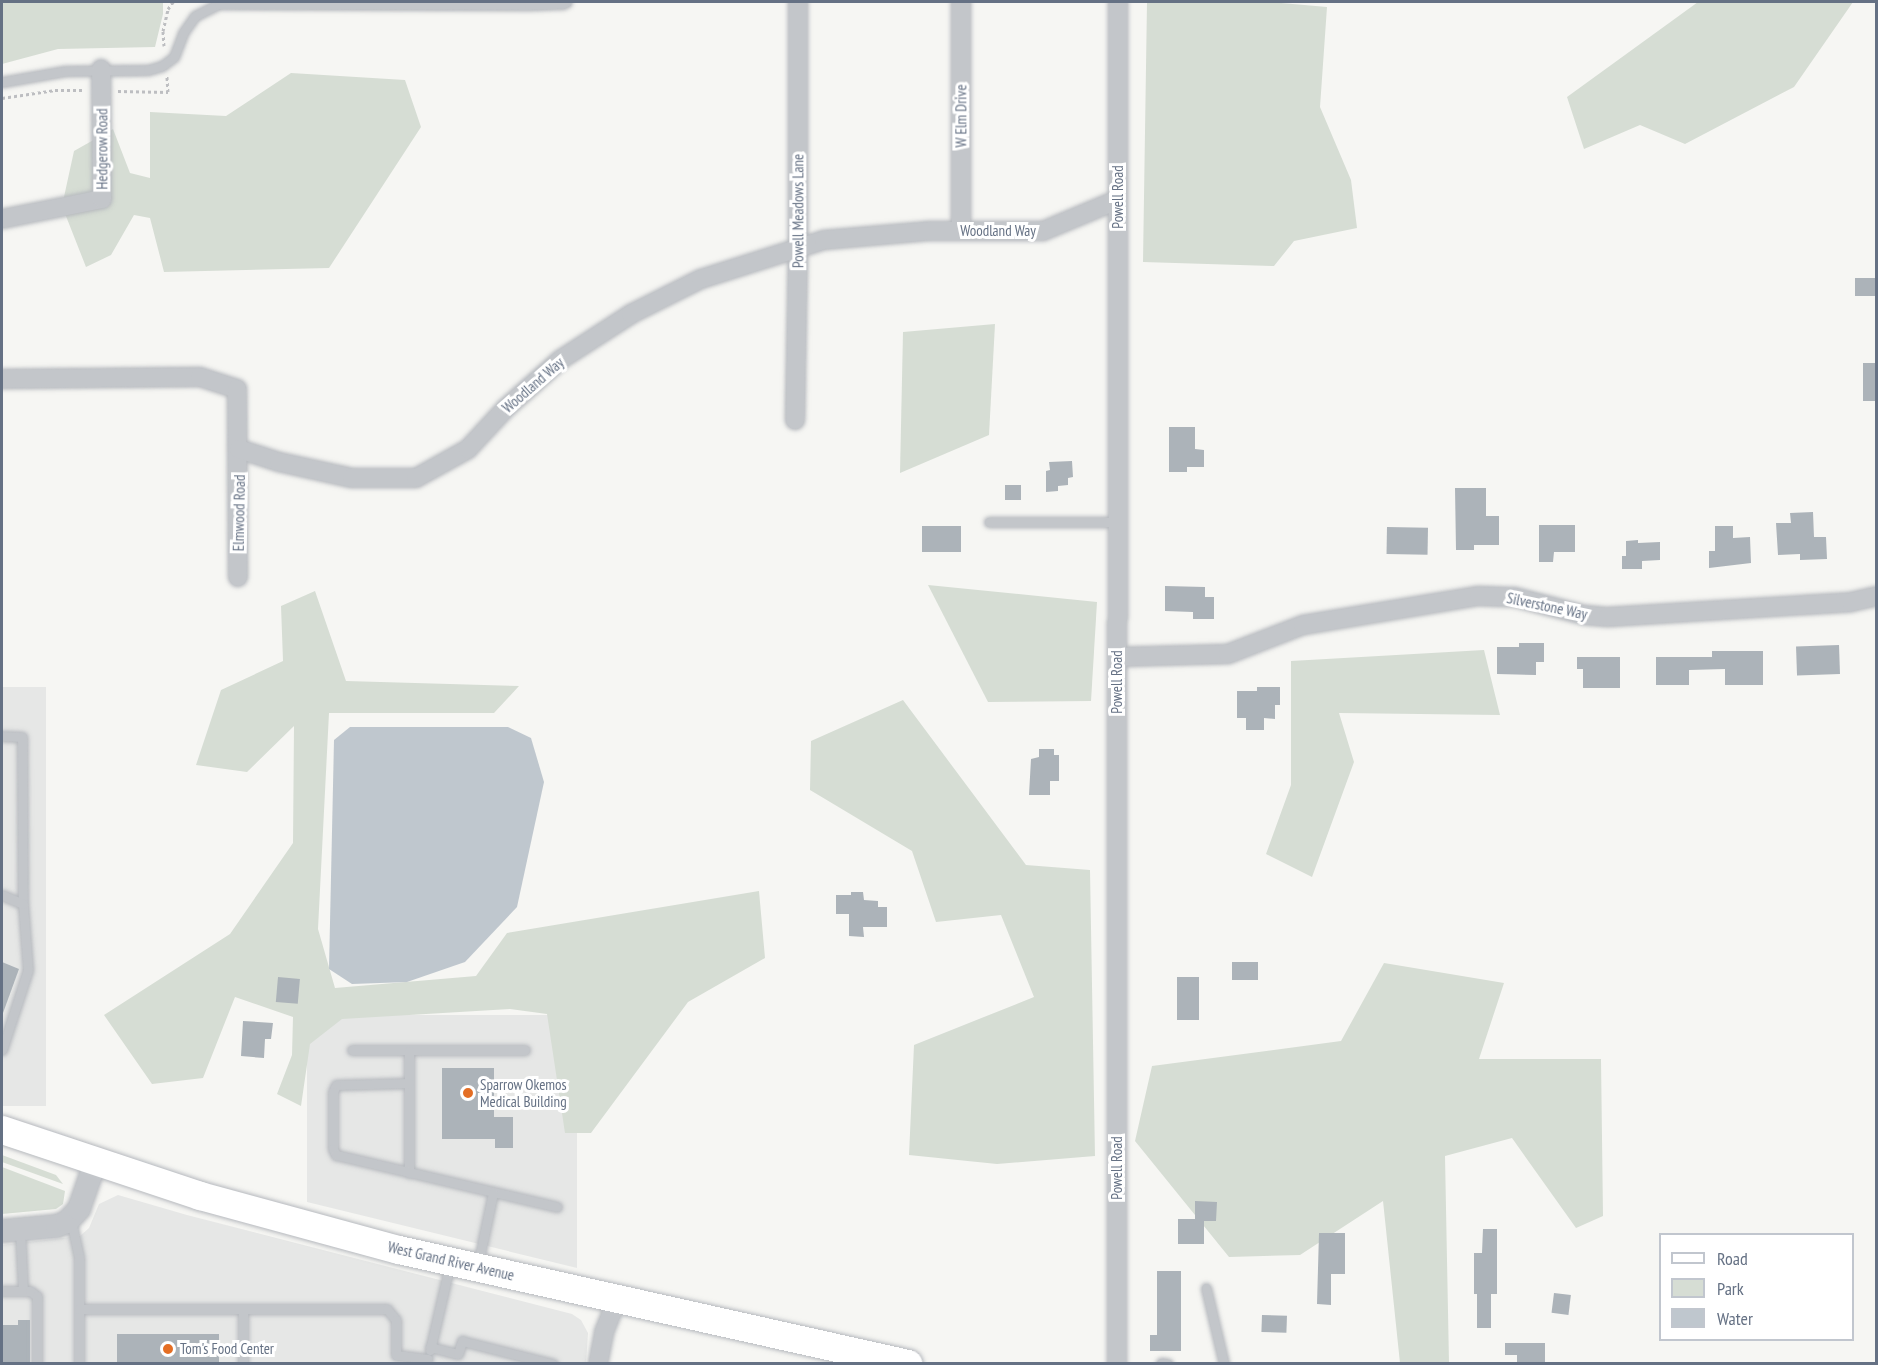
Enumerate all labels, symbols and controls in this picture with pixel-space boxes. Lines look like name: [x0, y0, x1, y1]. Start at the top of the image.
street label: W Elm Drive: [952, 84, 970, 148]
street label: Hedgerow Road: [93, 108, 111, 190]
street label: Powell Meadows Lane: [789, 154, 807, 268]
street label: Powell Road: [1109, 165, 1127, 229]
street label: Woodland Way: [960, 222, 1036, 240]
street label: Woodland Way: [498, 353, 568, 417]
street label: Elmwood Road: [229, 475, 249, 551]
street label: Silverstone Way: [1505, 589, 1589, 623]
street label: Powell Road: [1108, 650, 1126, 714]
place label: Sparrow Okemos Medical Building: [480, 1075, 567, 1110]
marker: Sparrow Okemos Medical Building: [461, 1086, 475, 1100]
street label: Powell Road: [1108, 1136, 1126, 1200]
legend: [1659, 1233, 1854, 1341]
street label: West Grand River Avenue: [386, 1238, 516, 1284]
text: Road: [1717, 1247, 1748, 1270]
text: Park: [1717, 1277, 1744, 1300]
text: Water: [1717, 1307, 1753, 1330]
place label: Tom's Food Center: [180, 1340, 274, 1358]
marker: Tom's Food Center: [161, 1342, 175, 1356]

